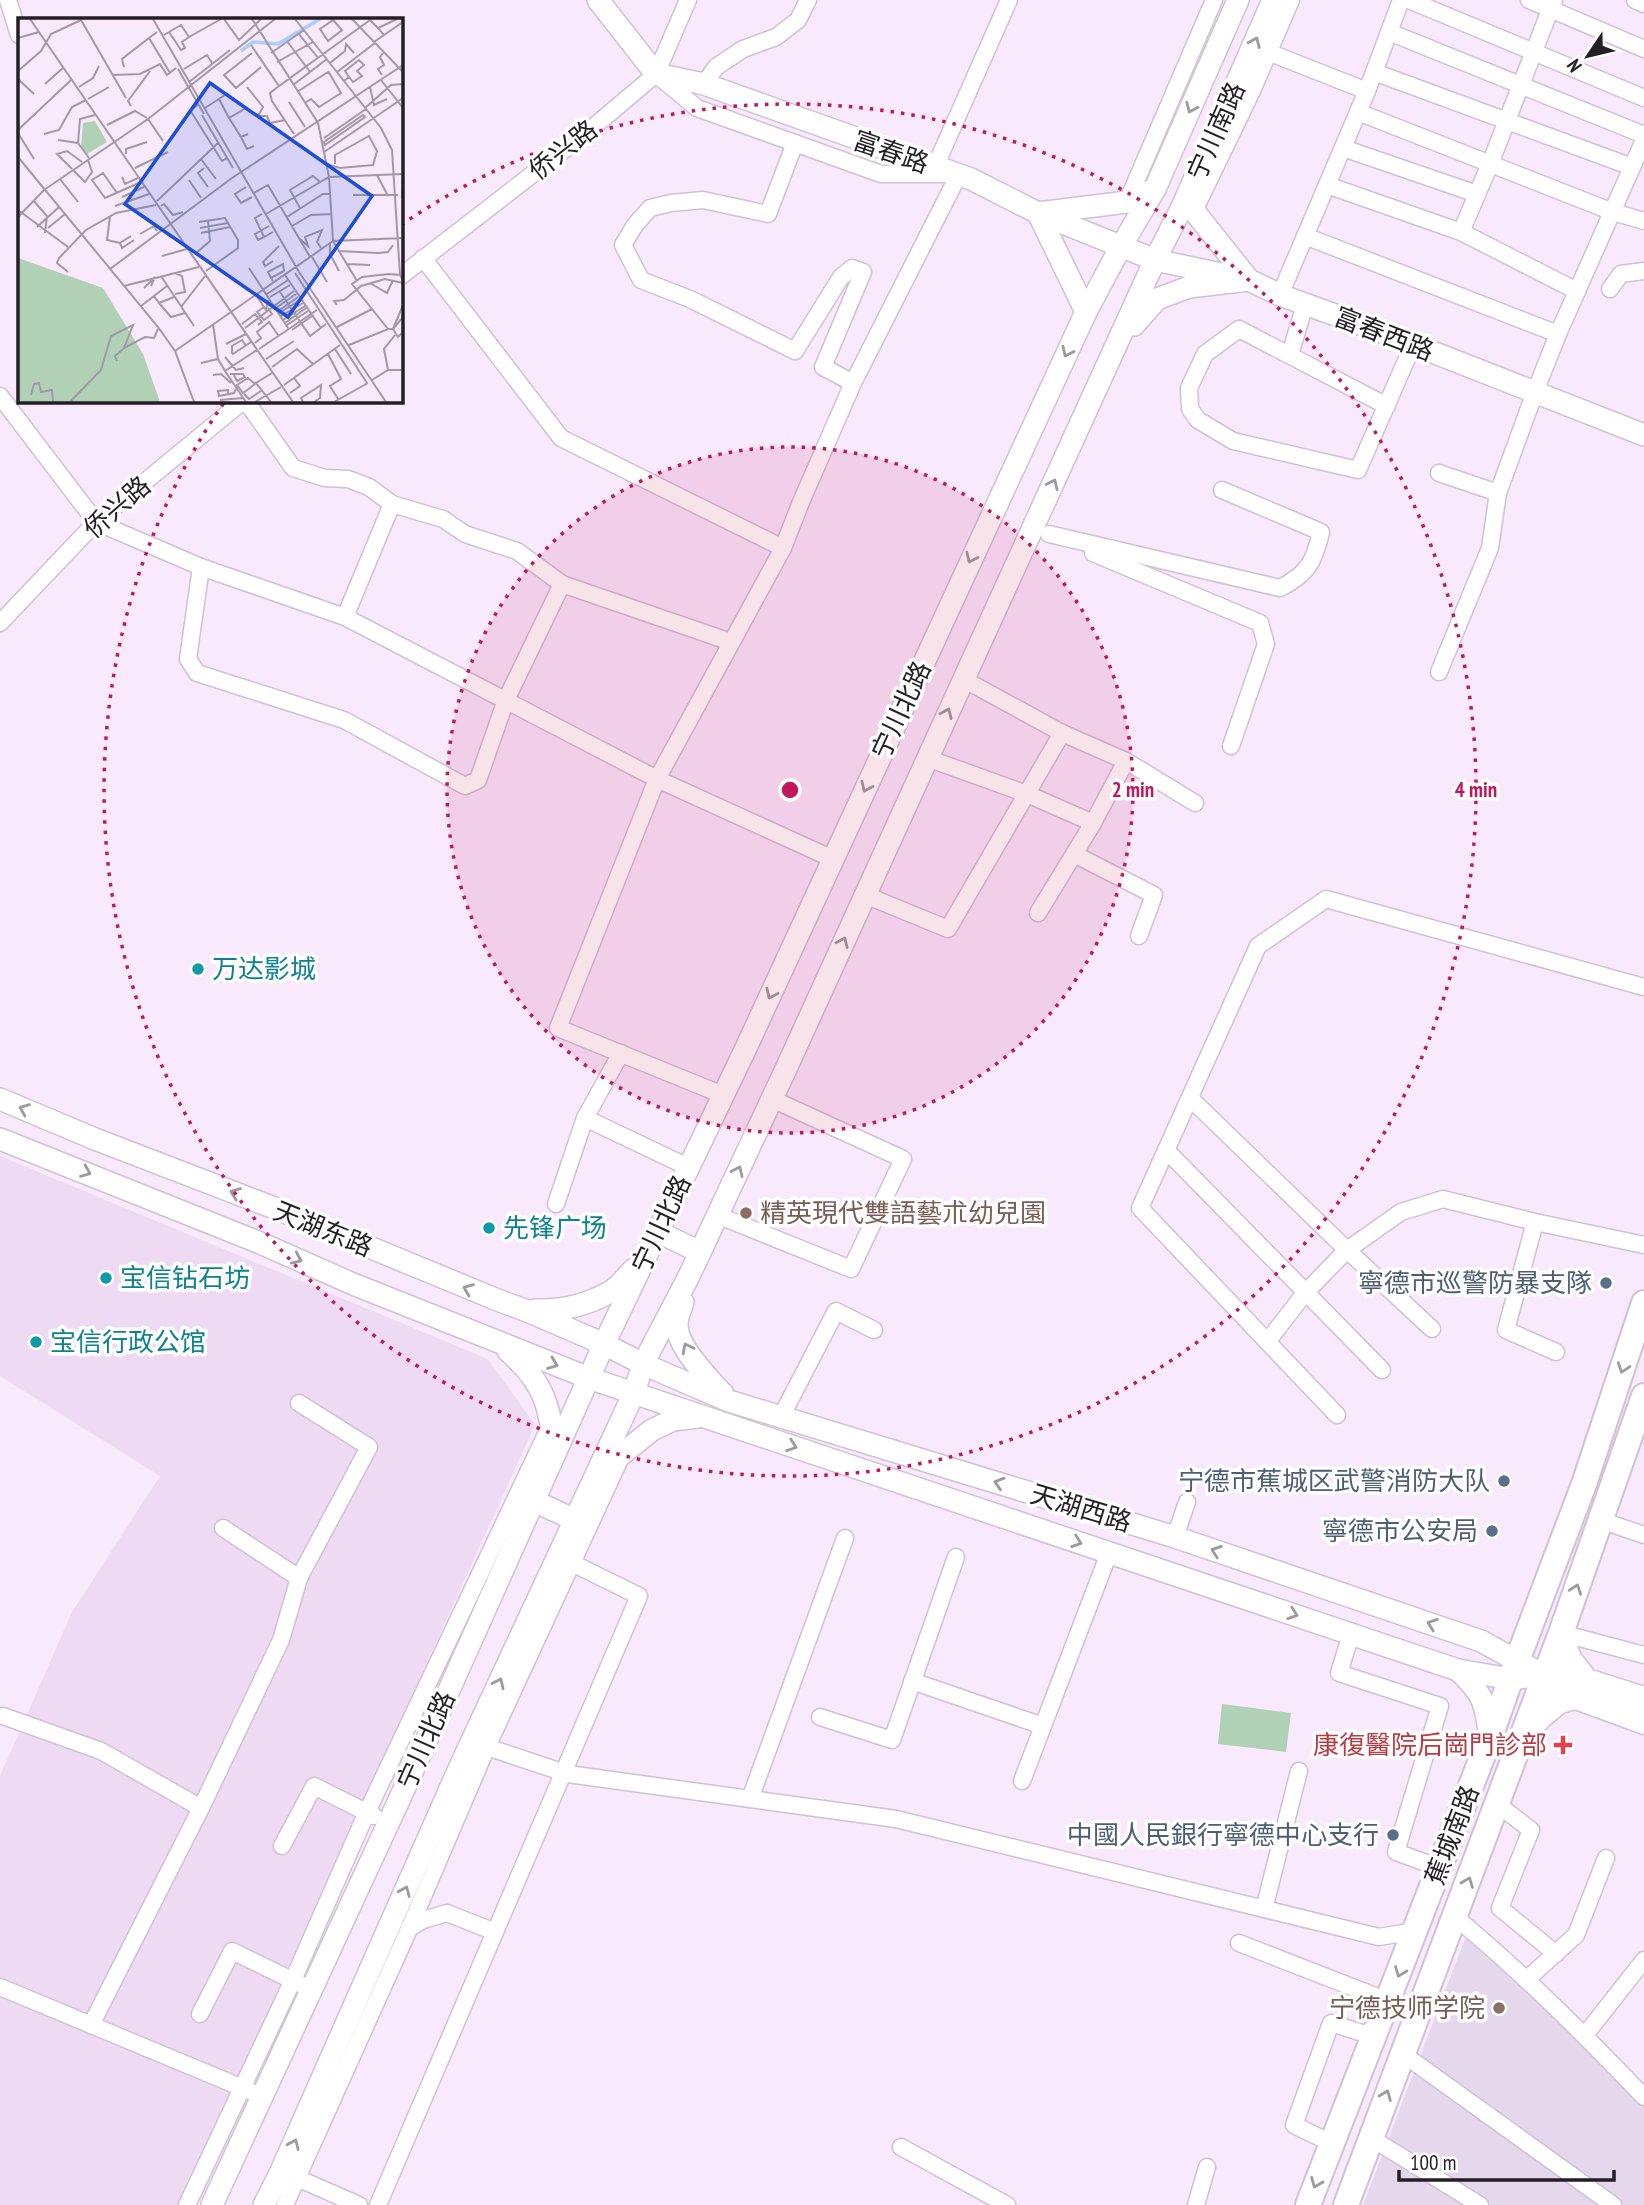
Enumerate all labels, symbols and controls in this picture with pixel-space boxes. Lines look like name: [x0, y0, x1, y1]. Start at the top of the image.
inset map: [18, 18, 402, 402]
north arrow: [1553, 21, 1623, 91]
one-way arrow: [1247, 37, 1261, 49]
text: N: [1561, 55, 1587, 77]
street label: 宁川南路: [1179, 77, 1252, 185]
one-way arrow: [1185, 100, 1199, 113]
street label: 侨兴路: [522, 113, 604, 187]
street label: 富春路: [849, 123, 933, 180]
street label: 富春西路: [1330, 299, 1439, 368]
one-way arrow: [1061, 345, 1075, 357]
street label: 侨兴路: [76, 469, 157, 545]
one-way arrow: [1045, 479, 1059, 491]
one-way arrow: [965, 551, 979, 564]
street label: 宁川北路: [864, 656, 937, 764]
one-way arrow: [939, 707, 953, 720]
text: 2 min: [1112, 776, 1154, 803]
text: 4 min: [1455, 776, 1497, 803]
centre of rings: [778, 778, 802, 802]
one-way arrow: [860, 780, 874, 792]
one-way arrow: [835, 937, 849, 949]
place label: 万达影城: [212, 952, 316, 985]
marker: 万达影城: [190, 961, 206, 977]
one-way arrow: [765, 987, 779, 999]
one-way arrow: [18, 1104, 30, 1118]
one-way arrow: [80, 1164, 92, 1178]
one-way arrow: [730, 1166, 744, 1178]
street label: 宁川北路: [624, 1170, 697, 1278]
one-way arrow: [230, 1188, 242, 1202]
street label: 天湖东路: [269, 1194, 378, 1263]
place label: 精英現代雙語藝朮幼兒園: [760, 1196, 1046, 1229]
marker: 精英現代雙語藝朮幼兒園: [738, 1205, 754, 1221]
place label: 先锋广场: [503, 1211, 607, 1244]
marker: 先锋广场: [481, 1220, 497, 1236]
one-way arrow: [290, 1251, 302, 1265]
place label: 宝信钻石坊: [120, 1261, 250, 1294]
place label: 寧德市巡警防暴支隊: [1358, 1266, 1592, 1299]
marker: 宝信钻石坊: [98, 1270, 114, 1286]
marker: 寧德市巡警防暴支隊: [1598, 1275, 1614, 1291]
one-way arrow: [463, 1283, 475, 1297]
place label: 宝信行政公馆: [50, 1325, 206, 1358]
marker: 宝信行政公馆: [28, 1334, 44, 1350]
one-way arrow: [681, 1343, 695, 1355]
one-way arrow: [546, 1355, 558, 1369]
one-way arrow: [1617, 1361, 1631, 1373]
one-way arrow: [785, 1438, 798, 1452]
place label: 宁德市蕉城区武警消防大队: [1178, 1464, 1490, 1497]
marker: 宁德市蕉城区武警消防大队: [1496, 1473, 1512, 1489]
one-way arrow: [994, 1477, 1006, 1492]
street label: 天湖西路: [1027, 1477, 1136, 1539]
place label: 寧德市公安局: [1322, 1514, 1478, 1547]
marker: 寧德市公安局: [1484, 1523, 1500, 1539]
one-way arrow: [1071, 1534, 1083, 1548]
one-way arrow: [1211, 1545, 1223, 1559]
one-way arrow: [1568, 1583, 1582, 1595]
one-way arrow: [1286, 1606, 1299, 1620]
one-way arrow: [1426, 1618, 1439, 1632]
one-way arrow: [491, 1678, 505, 1690]
street label: 宁川北路: [389, 1686, 462, 1794]
place label: 康復醫院后崗門診部: [1313, 1728, 1547, 1761]
marker: 康復醫院后崗門診部: [1553, 1735, 1573, 1755]
street label: 蕉城南路: [1417, 1780, 1486, 1889]
place label: 中國人民銀行寧德中心支行: [1067, 1818, 1379, 1851]
marker: 中國人民銀行寧德中心支行: [1385, 1827, 1401, 1843]
one-way arrow: [1459, 1877, 1473, 1889]
one-way arrow: [397, 1885, 411, 1898]
one-way arrow: [1394, 1965, 1408, 1977]
place label: 宁德技师学院: [1329, 1991, 1485, 2024]
marker: 宁德技师学院: [1491, 2000, 1507, 2016]
one-way arrow: [1378, 2090, 1392, 2102]
one-way arrow: [286, 2138, 300, 2151]
scale bar: [1399, 2138, 1614, 2182]
text: 100 m: [1410, 2149, 1456, 2176]
one-way arrow: [1310, 2176, 1324, 2189]

